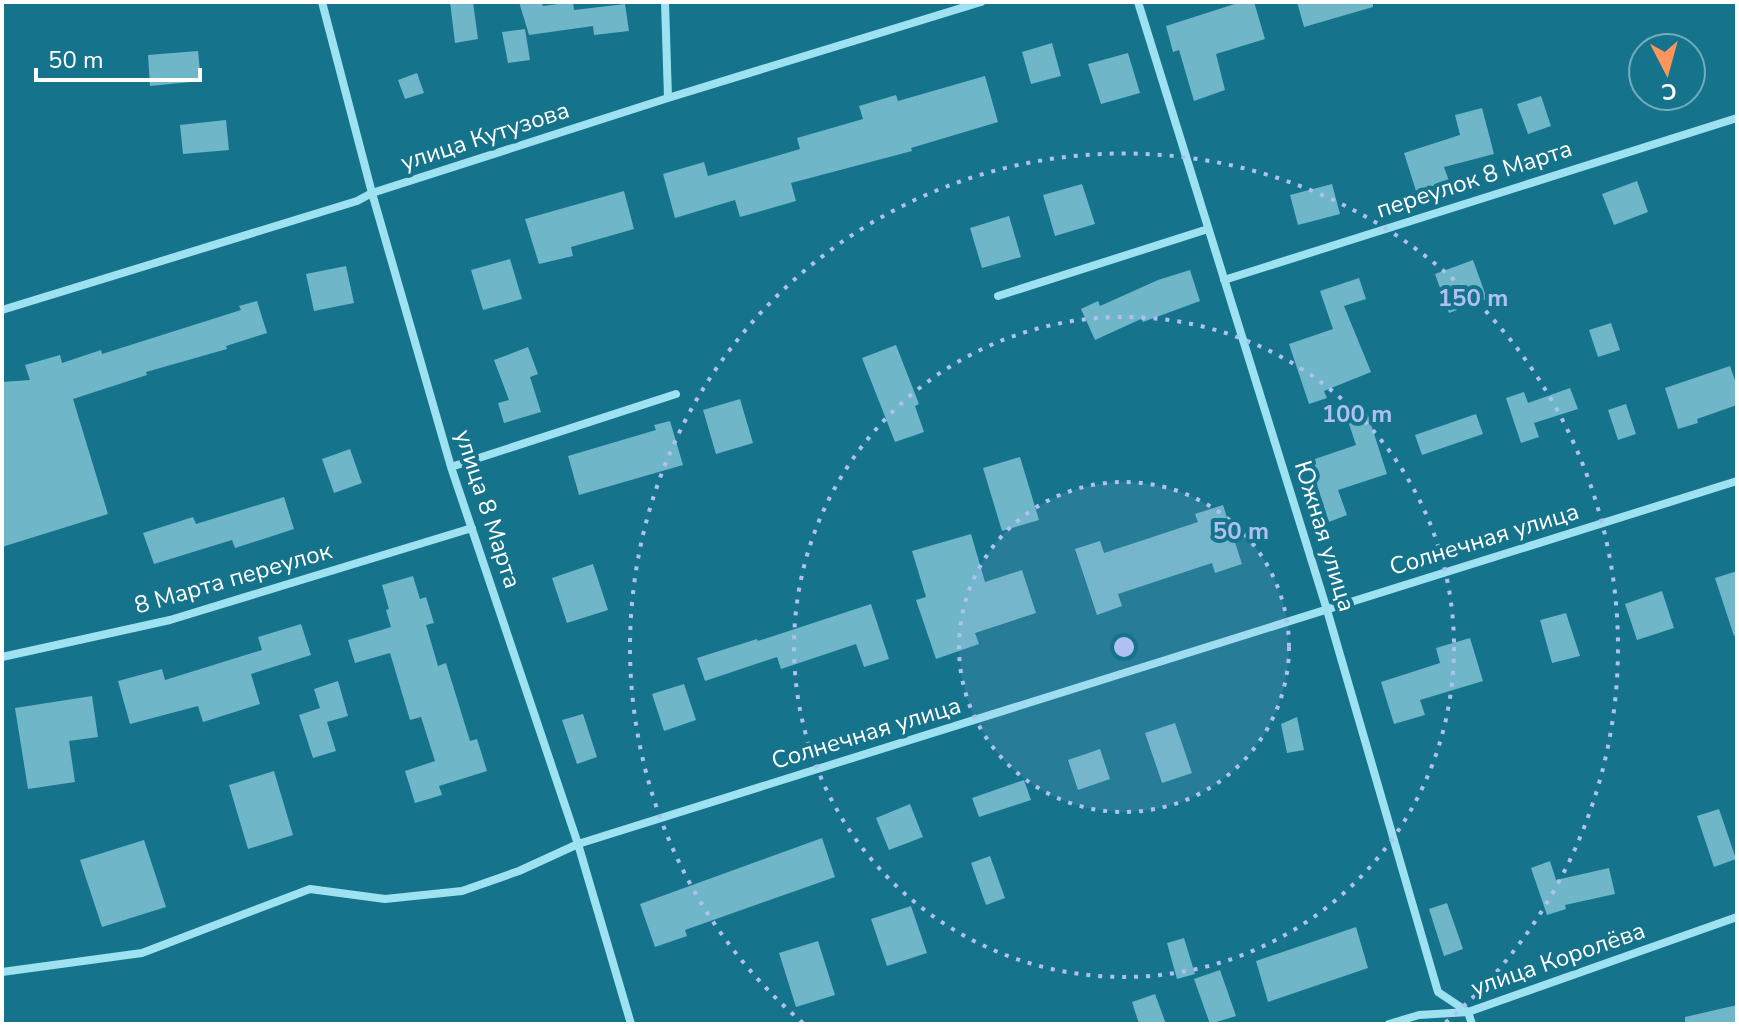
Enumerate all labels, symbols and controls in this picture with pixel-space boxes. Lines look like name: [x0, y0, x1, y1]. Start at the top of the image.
scale bar: [36, 32, 200, 82]
north arrow: [1627, 32, 1707, 112]
text: 50 m: [48, 44, 104, 76]
text: С: [1660, 75, 1678, 107]
street label: улица Кутузова: [397, 94, 573, 178]
street label: переулок 8 Марта: [1372, 132, 1576, 226]
text: 150 m: [1438, 282, 1508, 314]
text: 100 m: [1322, 398, 1392, 430]
street label: улица 8 Марта: [447, 426, 529, 592]
street label: Южная улица: [1287, 457, 1363, 615]
street label: Солнечная улица: [1385, 495, 1583, 583]
text: 50 m: [1213, 515, 1269, 547]
street label: 8 Марта переулок: [131, 534, 336, 621]
centre of rings: [1110, 633, 1138, 661]
street label: Солнечная улица: [767, 689, 965, 777]
street label: улица Королёва: [1467, 914, 1649, 1004]

